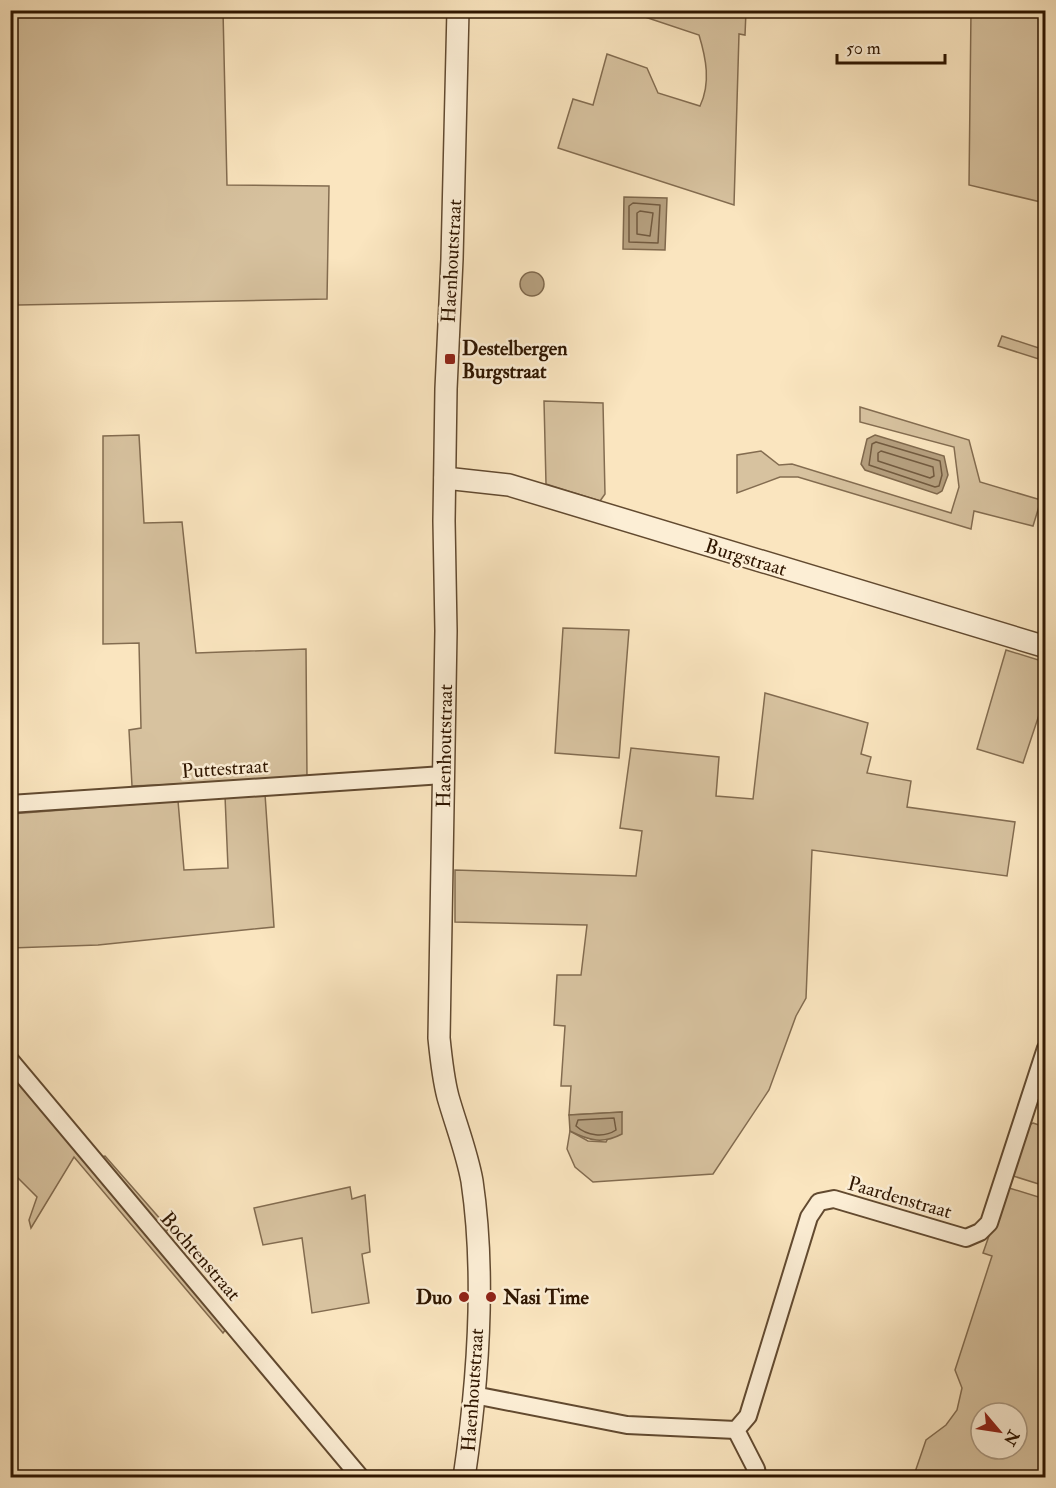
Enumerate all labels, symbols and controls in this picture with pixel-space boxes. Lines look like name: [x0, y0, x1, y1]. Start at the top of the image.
scale bar: [837, 27, 945, 65]
text: 50 m: [846, 37, 881, 60]
street label: Haenhoutstraat: [436, 198, 467, 324]
place label: Destelbergen Burgstraat: [462, 336, 568, 385]
marker: Destelbergen Burgstraat: [443, 352, 457, 366]
street label: Burgstraat: [702, 533, 790, 582]
street label: Haenhoutstraat: [431, 683, 458, 808]
street label: Puttestraat: [181, 753, 270, 784]
street label: Paardenstraat: [845, 1171, 955, 1224]
street label: Bochtenstraat: [155, 1207, 246, 1306]
place label: Duo: [416, 1285, 452, 1310]
place label: Nasi Time: [502, 1285, 589, 1310]
marker: Duo: [457, 1290, 471, 1304]
marker: Nasi Time: [484, 1290, 498, 1304]
street label: Haenhoutstraat: [456, 1327, 489, 1453]
north arrow: [969, 1401, 1029, 1461]
text: N: [999, 1426, 1024, 1449]

